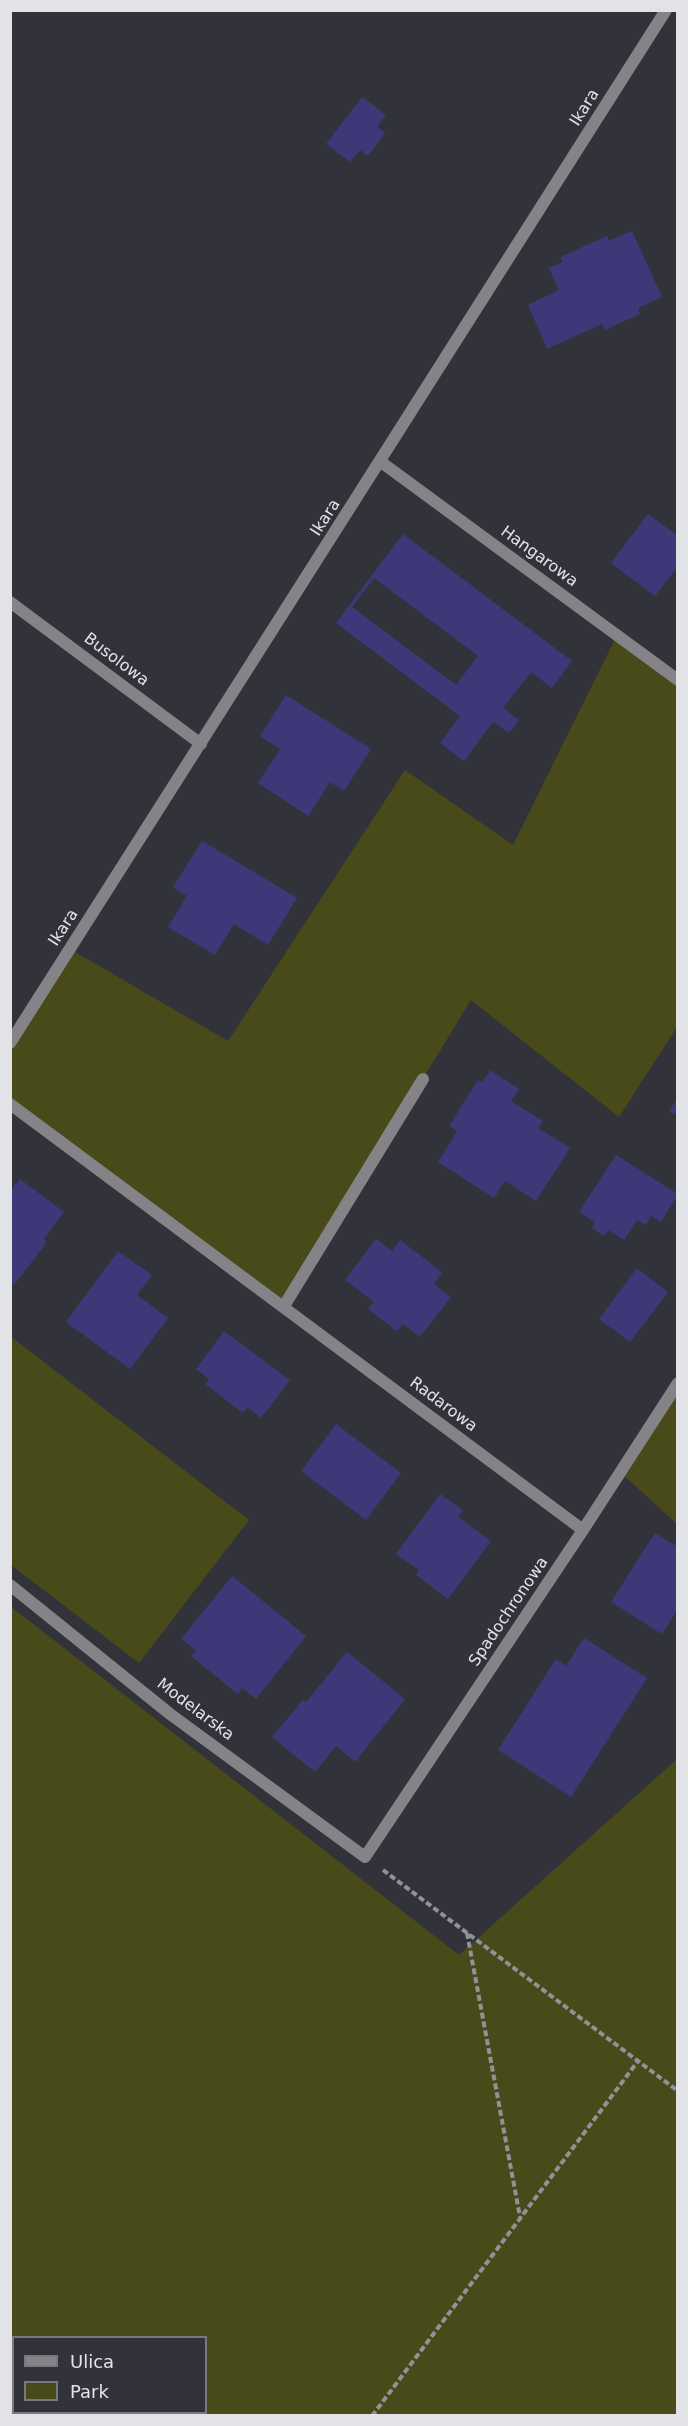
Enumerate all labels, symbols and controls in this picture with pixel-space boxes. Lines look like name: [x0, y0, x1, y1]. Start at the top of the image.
street label: Ikara: [566, 86, 604, 130]
street label: Ikara: [307, 496, 345, 540]
street label: Hangarowa: [497, 523, 581, 591]
street label: Busolowa: [80, 629, 152, 691]
street label: Ikara: [45, 906, 83, 950]
street label: Radarowa: [406, 1373, 480, 1437]
street label: Spadochronowa: [465, 1554, 553, 1670]
street label: Modelarska: [153, 1675, 237, 1745]
legend: [12, 2336, 207, 2414]
text: Ulica: [70, 2351, 114, 2372]
text: Park: [70, 2381, 109, 2402]

